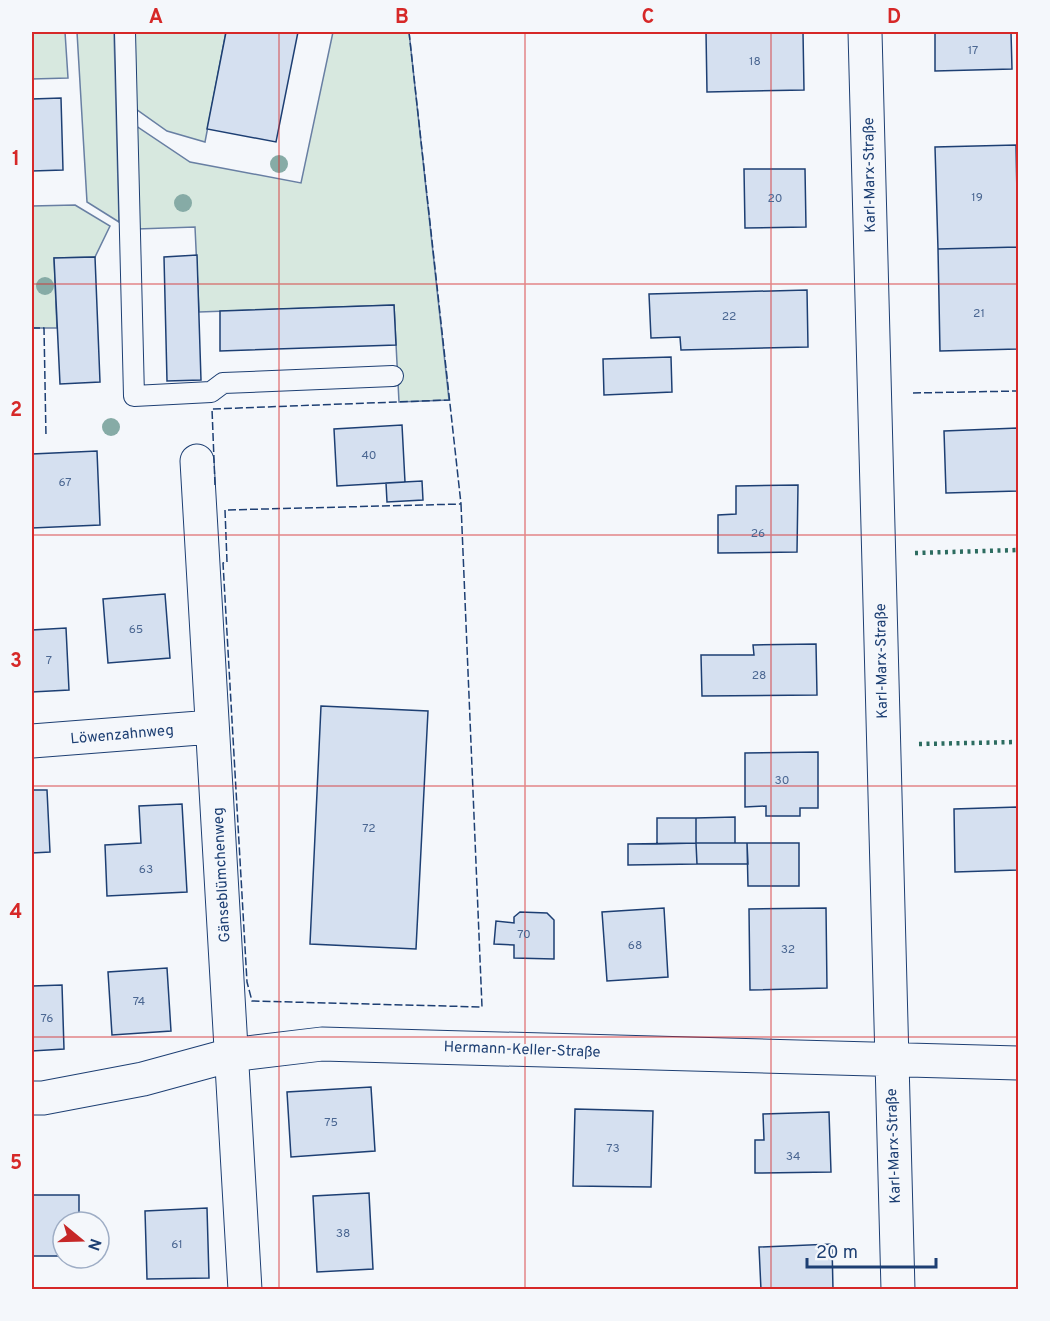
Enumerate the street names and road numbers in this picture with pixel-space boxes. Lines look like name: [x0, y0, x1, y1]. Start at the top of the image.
street label: Karl-Marx-Straße: [860, 117, 881, 233]
street label: Karl-Marx-Straße: [872, 603, 893, 719]
street label: Löwenzahnweg: [70, 722, 175, 749]
street label: Gänseblümchenweg: [209, 807, 236, 943]
street label: Hermann-Keller-Straße: [443, 1038, 601, 1063]
street label: Karl-Marx-Straße: [883, 1088, 906, 1204]

